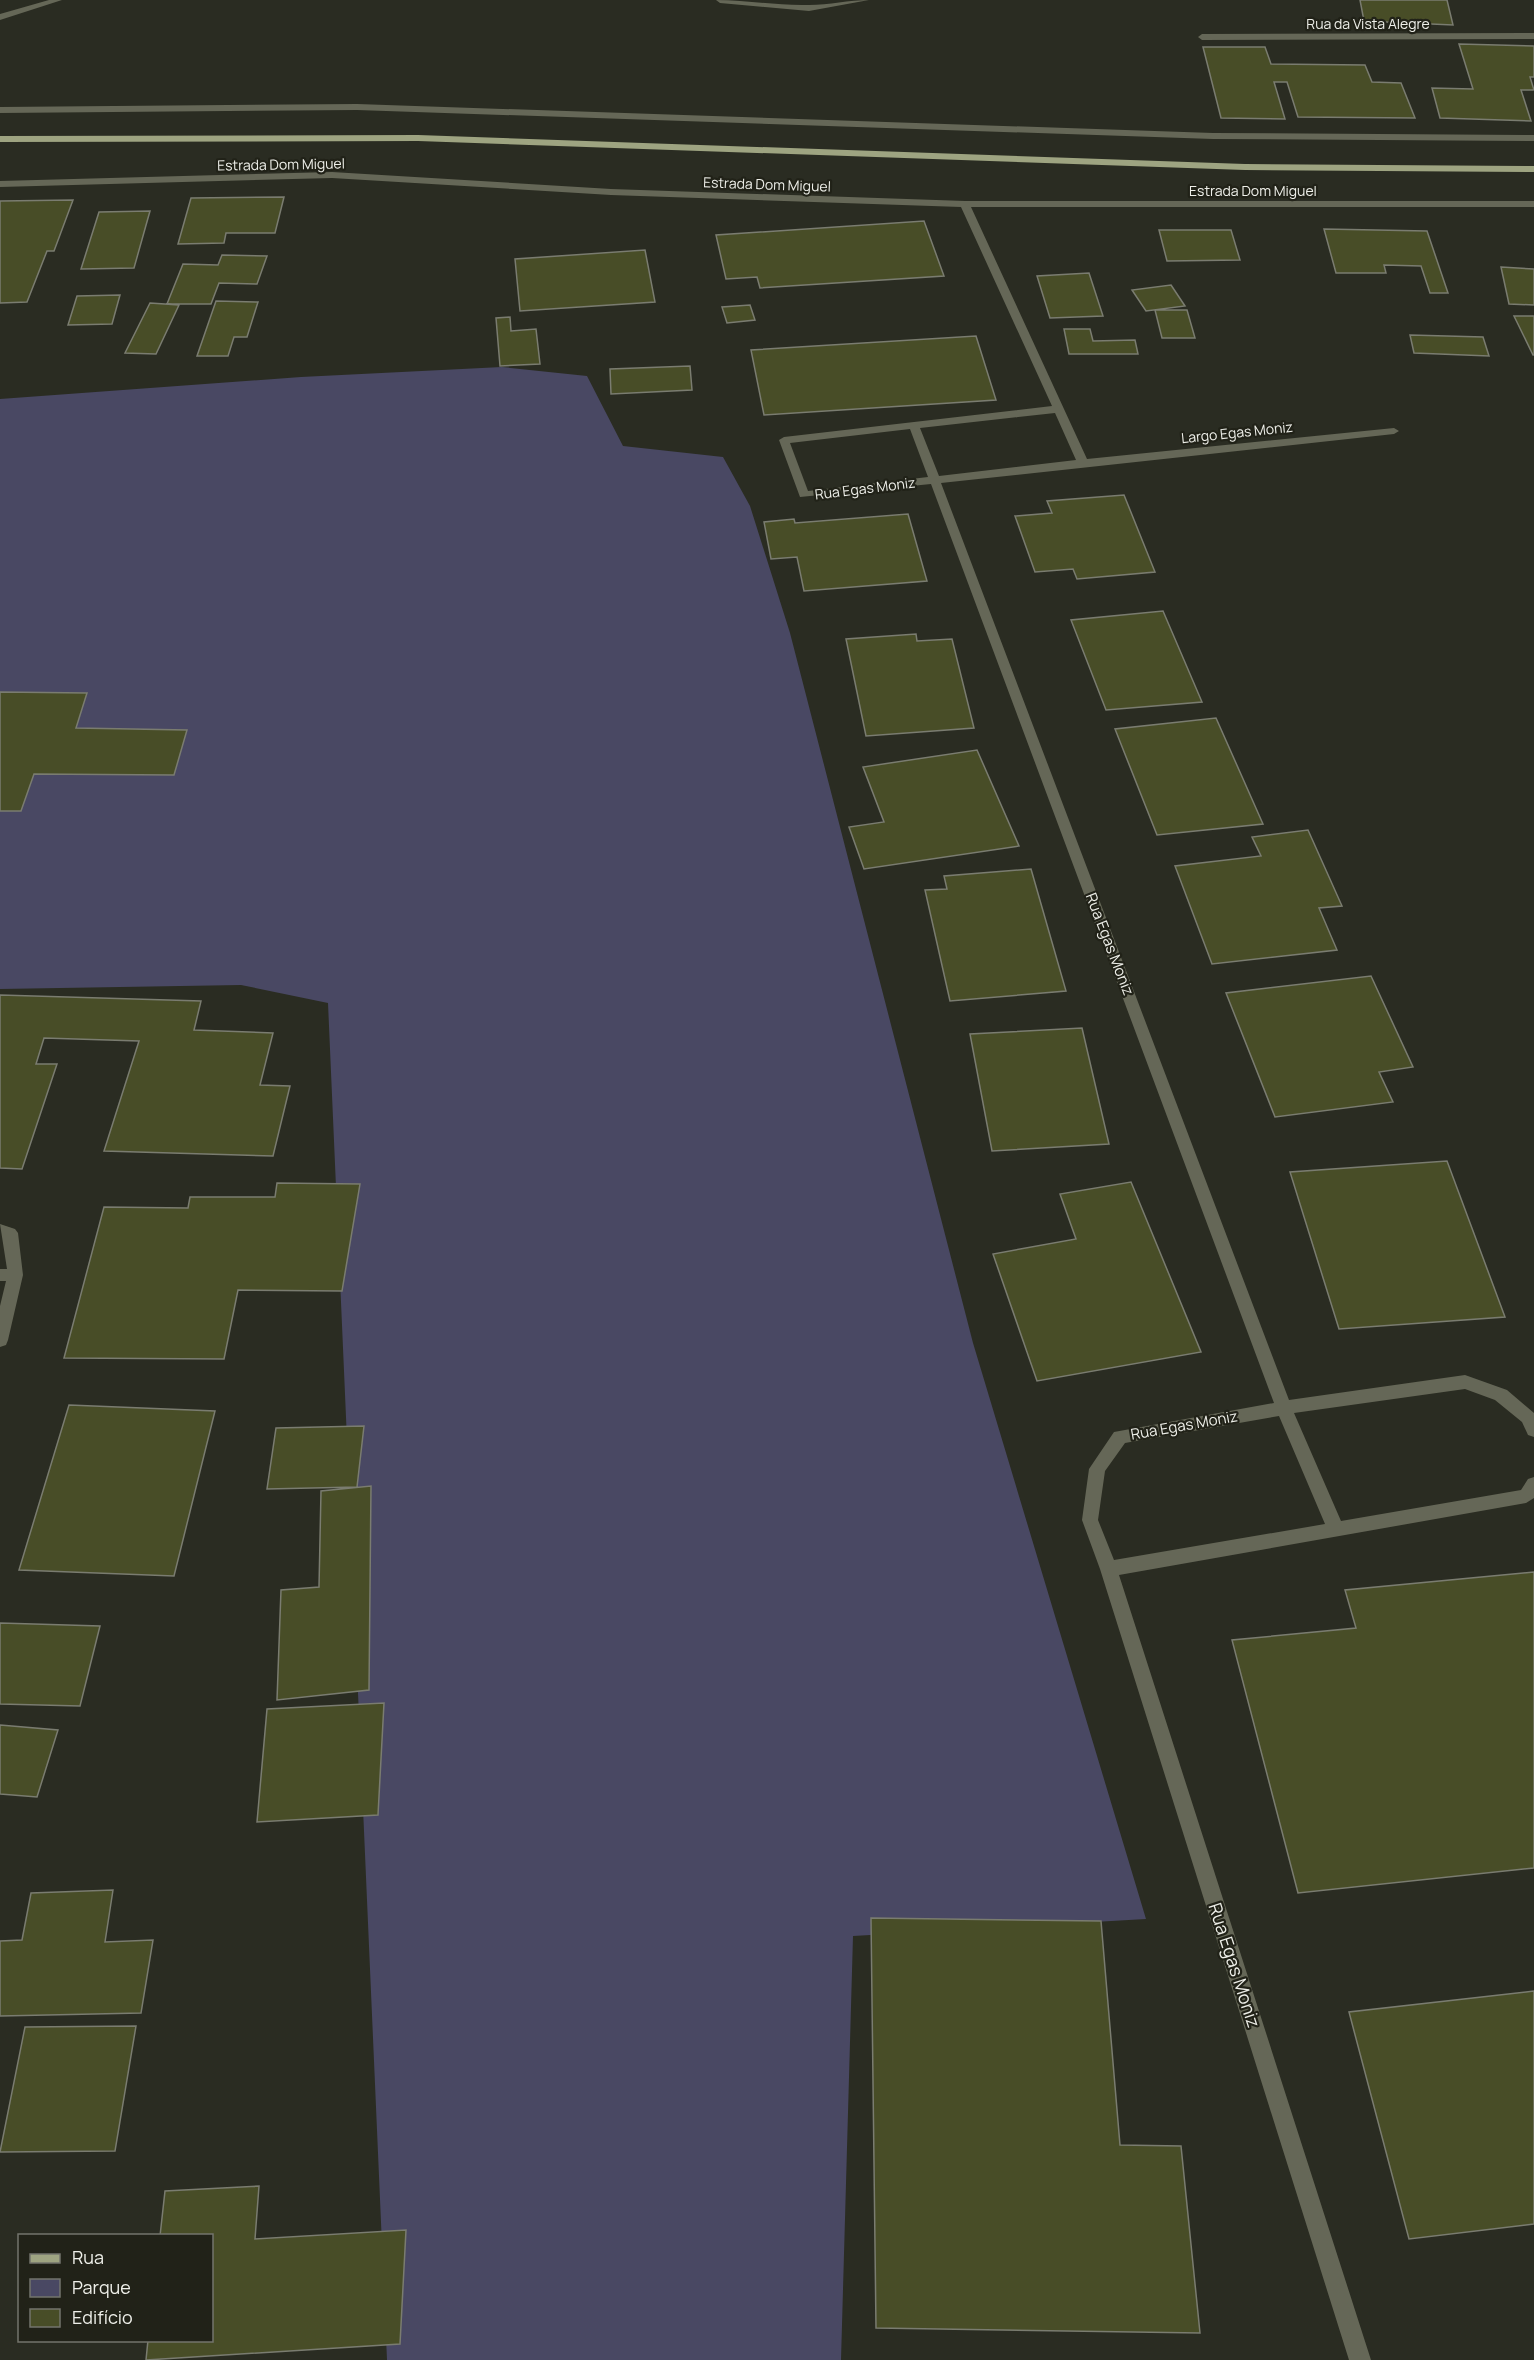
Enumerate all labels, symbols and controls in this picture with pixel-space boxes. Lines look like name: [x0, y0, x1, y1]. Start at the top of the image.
street label: Rua da Vista Alegre: [1306, 14, 1430, 33]
street label: Estrada Dom Miguel: [217, 153, 345, 175]
street label: Estrada Dom Miguel: [703, 172, 831, 196]
street label: Estrada Dom Miguel: [1189, 181, 1317, 200]
street label: Largo Egas Moniz: [1180, 417, 1294, 447]
street label: Rua Egas Moniz: [814, 472, 916, 504]
street label: Rua Egas Moniz: [1081, 890, 1139, 998]
street label: Rua Egas Moniz: [1129, 1405, 1239, 1445]
street label: Rua Egas Moniz: [1204, 1900, 1266, 2030]
legend: [18, 2234, 213, 2342]
text: Rua: [72, 2245, 104, 2269]
text: Parque: [72, 2275, 131, 2299]
text: Edifício: [72, 2305, 133, 2329]

